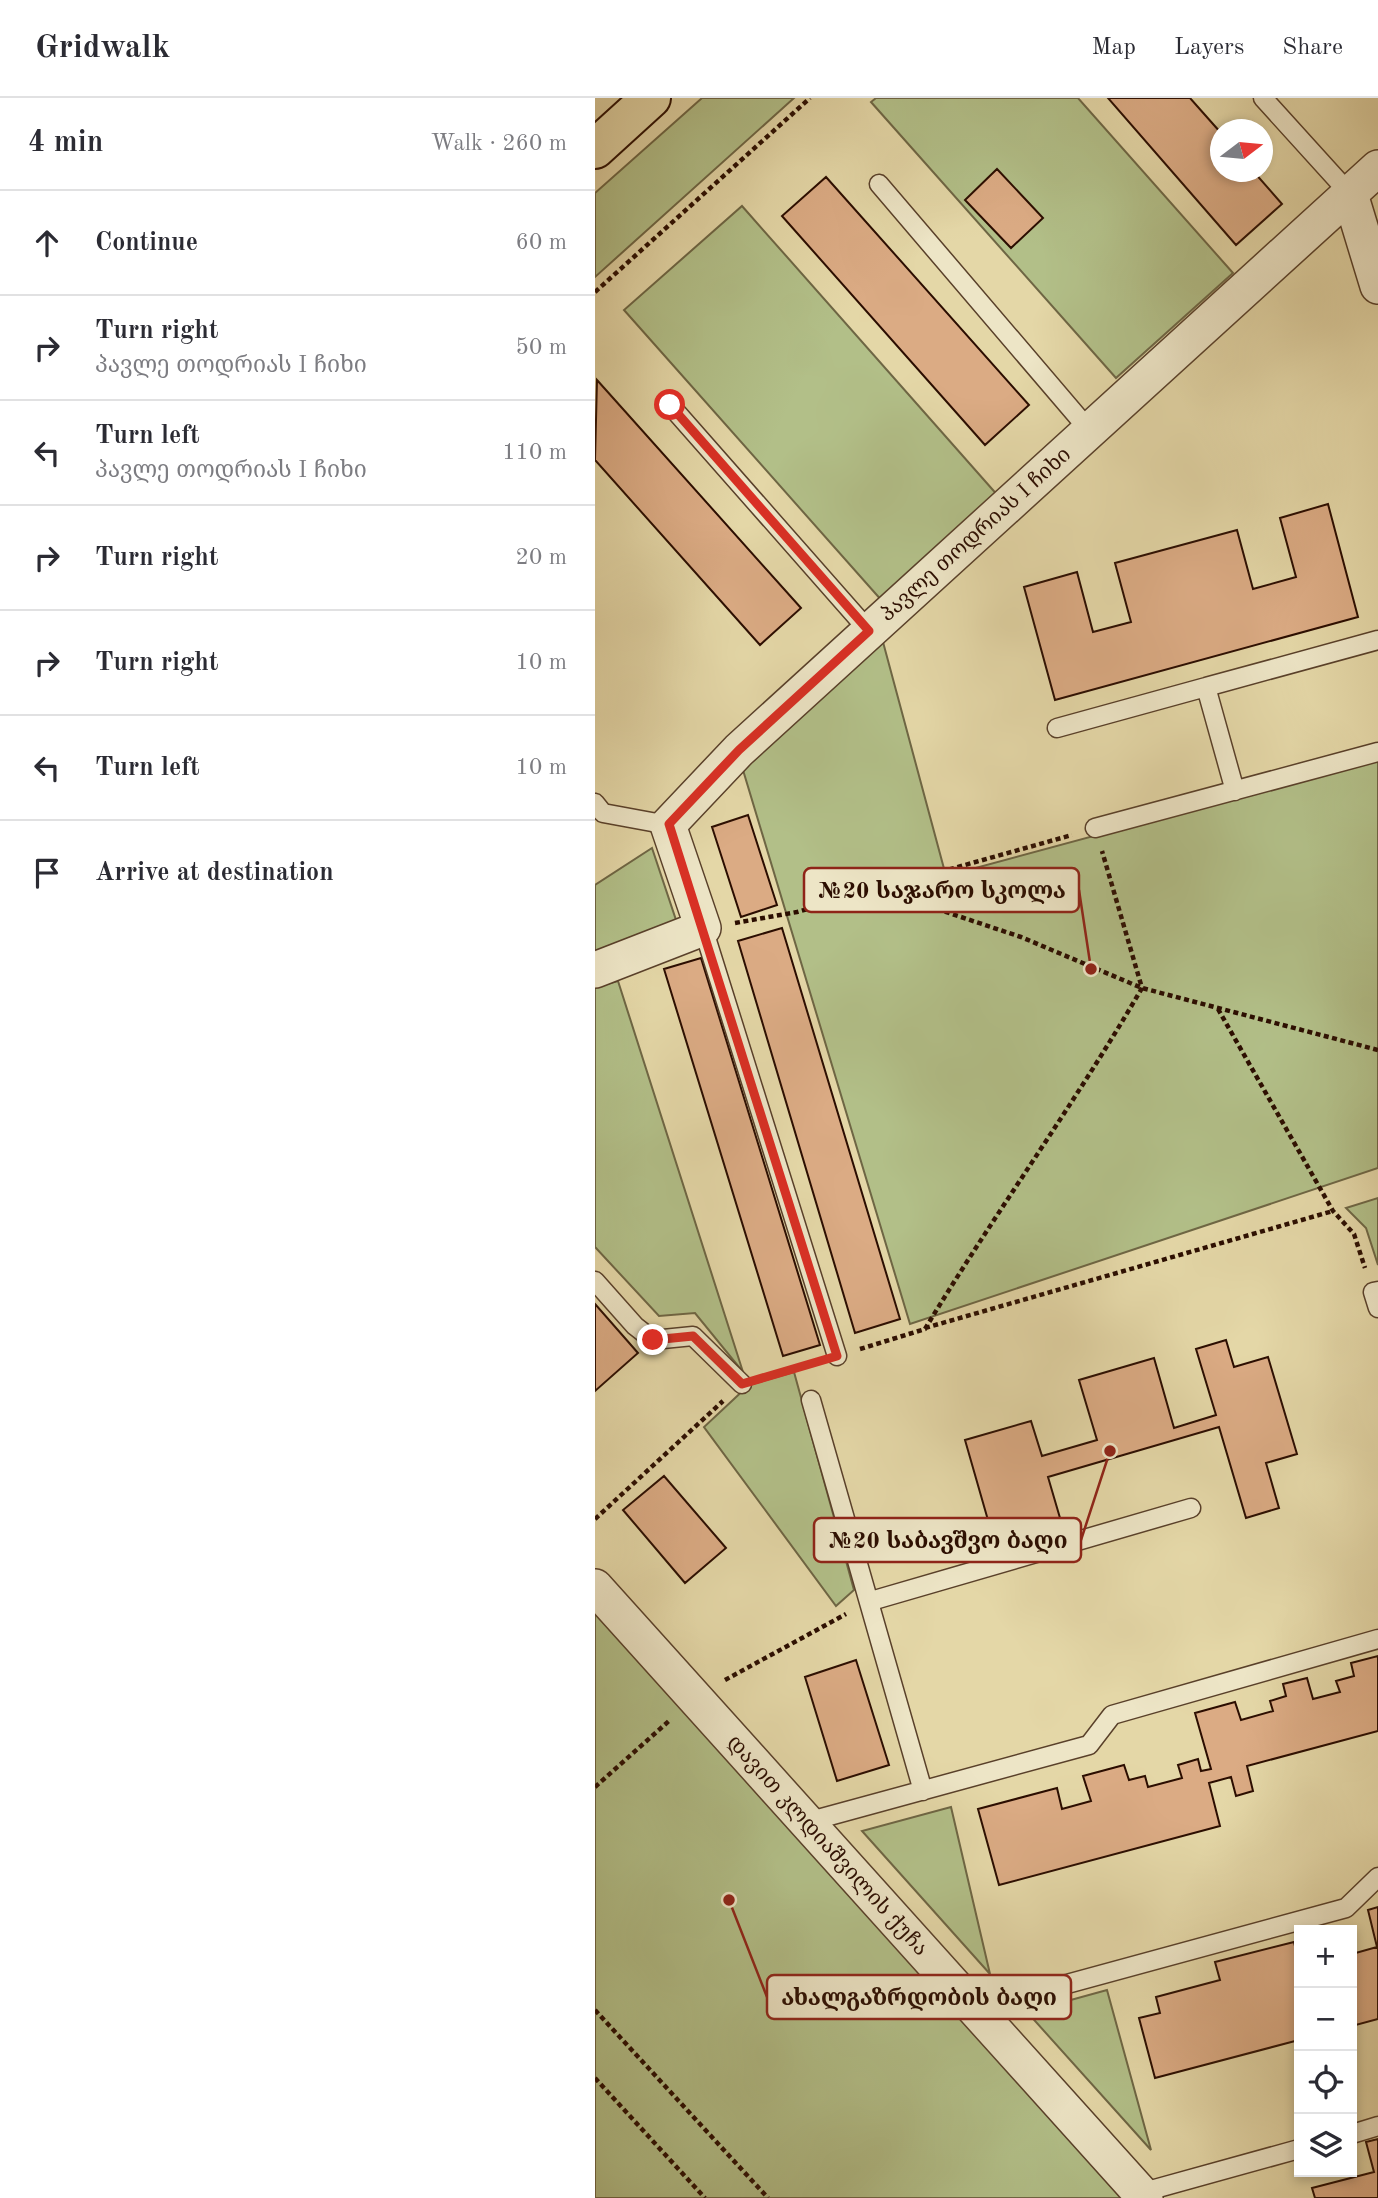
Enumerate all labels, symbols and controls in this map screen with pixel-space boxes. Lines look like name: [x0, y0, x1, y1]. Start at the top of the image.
text: Gridwalk: [35, 32, 170, 65]
text: Map: [1092, 36, 1136, 60]
text: Layers: [1174, 36, 1244, 60]
text: Share: [1282, 36, 1343, 60]
north arrow: [1210, 119, 1273, 182]
text: 4 min: [28, 128, 103, 158]
text: Walk · 260 m: [431, 132, 567, 155]
icon: ahead: [28, 224, 66, 262]
text: Continue: [95, 230, 198, 256]
text: 60 m: [516, 231, 567, 254]
text: Turn right: [95, 318, 218, 344]
icon: right: [28, 329, 66, 367]
text: 50 m: [516, 336, 567, 359]
text: პავლე თოდრიას I ჩიხი: [95, 354, 367, 377]
route start: [654, 389, 685, 420]
text: Turn left: [95, 423, 200, 449]
icon: left: [28, 434, 66, 472]
text: 110 m: [502, 441, 567, 464]
street label: პავლე თოდრიას I ჩიხი: [876, 444, 1076, 627]
text: პავლე თოდრიას I ჩიხი: [95, 459, 367, 482]
icon: right: [28, 539, 66, 577]
text: Turn right: [95, 545, 218, 571]
text: 20 m: [516, 546, 567, 569]
icon: right: [28, 644, 66, 682]
text: Turn right: [95, 650, 218, 676]
text: 10 m: [516, 651, 567, 674]
icon: left: [28, 749, 66, 787]
text: Turn left: [95, 755, 200, 781]
text: 10 m: [516, 756, 567, 779]
icon: arrive: [28, 854, 66, 892]
text: Arrive at destination: [95, 860, 334, 886]
callout: №20 საჯარო სკოლა: [804, 868, 1079, 912]
text: №20 საჯარო სკოლა: [818, 880, 1066, 904]
route end: [637, 1324, 668, 1355]
callout: №20 საბავშვო ბაღი: [814, 1518, 1081, 1562]
text: №20 საბავშვო ბაღი: [829, 1530, 1067, 1554]
street label: დავით კლდიაშვილის ქუჩა: [722, 1731, 932, 1961]
map controls: [1294, 1925, 1357, 2177]
button: +: [1294, 1925, 1357, 1988]
callout: ახალგაზრდობის ბაღი: [767, 1975, 1071, 2019]
text: ახალგაზრდობის ბაღი: [781, 1987, 1057, 2011]
button: −: [1294, 1988, 1357, 2051]
button: locate: [1294, 2051, 1357, 2114]
button: layers: [1294, 2114, 1357, 2177]

